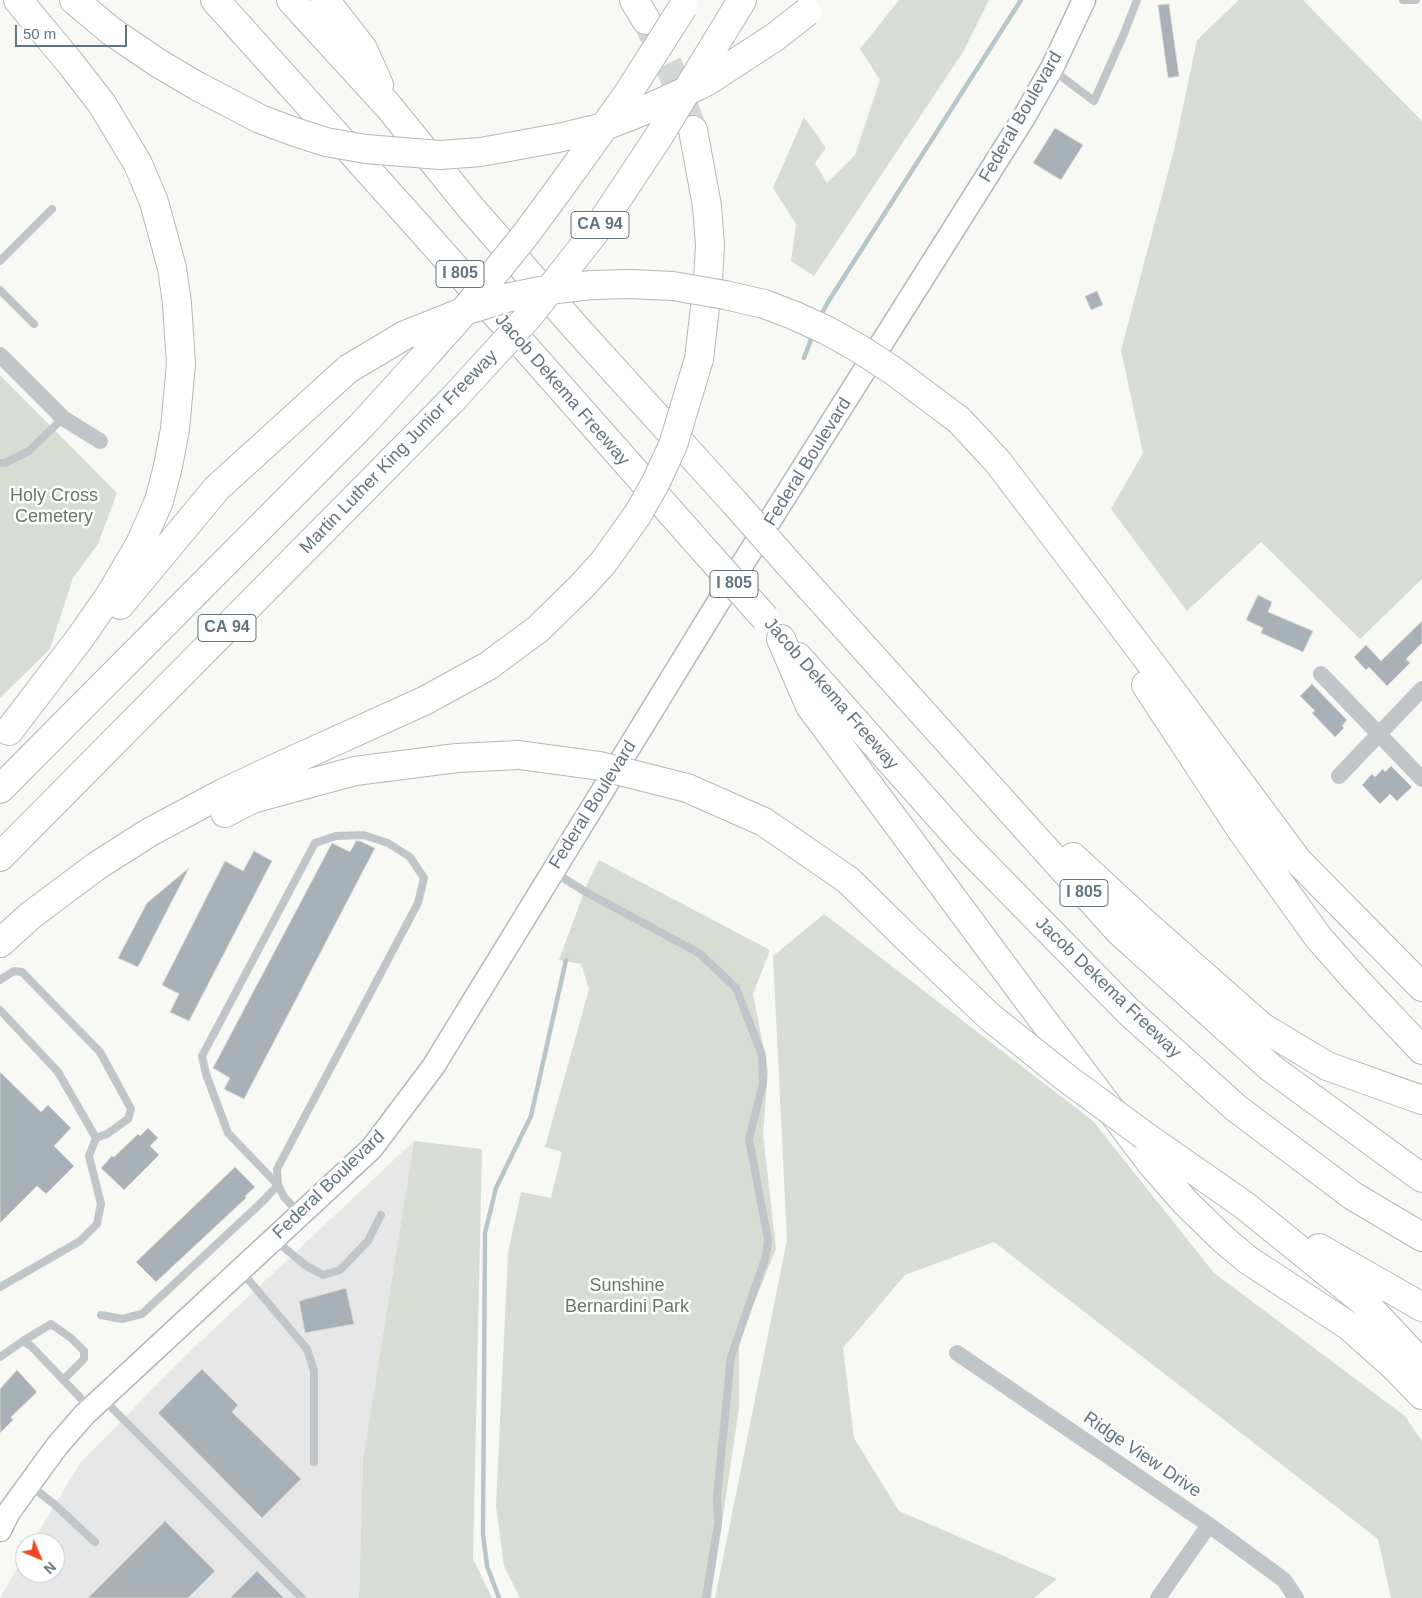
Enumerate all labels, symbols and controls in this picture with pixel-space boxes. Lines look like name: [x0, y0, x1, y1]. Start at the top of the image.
scale bar: [18, 15, 130, 47]
text: 50 m: [23, 25, 56, 42]
street label: Federal Boulevard: [975, 48, 1067, 186]
road number: CA 94: [571, 212, 629, 238]
road number: I 805: [436, 260, 484, 288]
street label: Jacob Dekema Freeway: [490, 310, 634, 470]
street label: Martin Luther King Junior Freeway: [296, 346, 502, 558]
street label: Federal Boulevard: [760, 394, 856, 530]
park label: Holy Cross Cemetery: [10, 485, 98, 528]
road number: I 805: [710, 570, 758, 598]
road number: CA 94: [198, 614, 256, 641]
street label: Jacob Dekema Freeway: [759, 614, 903, 774]
street label: Federal Boulevard: [545, 737, 641, 873]
road number: I 805: [1060, 880, 1108, 906]
street label: Jacob Dekema Freeway: [1031, 913, 1185, 1063]
street label: Federal Boulevard: [269, 1126, 389, 1244]
park label: Sunshine Bernardini Park: [565, 1275, 689, 1318]
street label: Ridge View Drive: [1079, 1408, 1205, 1502]
north arrow: [15, 1533, 65, 1583]
text: N: [41, 1559, 59, 1577]

